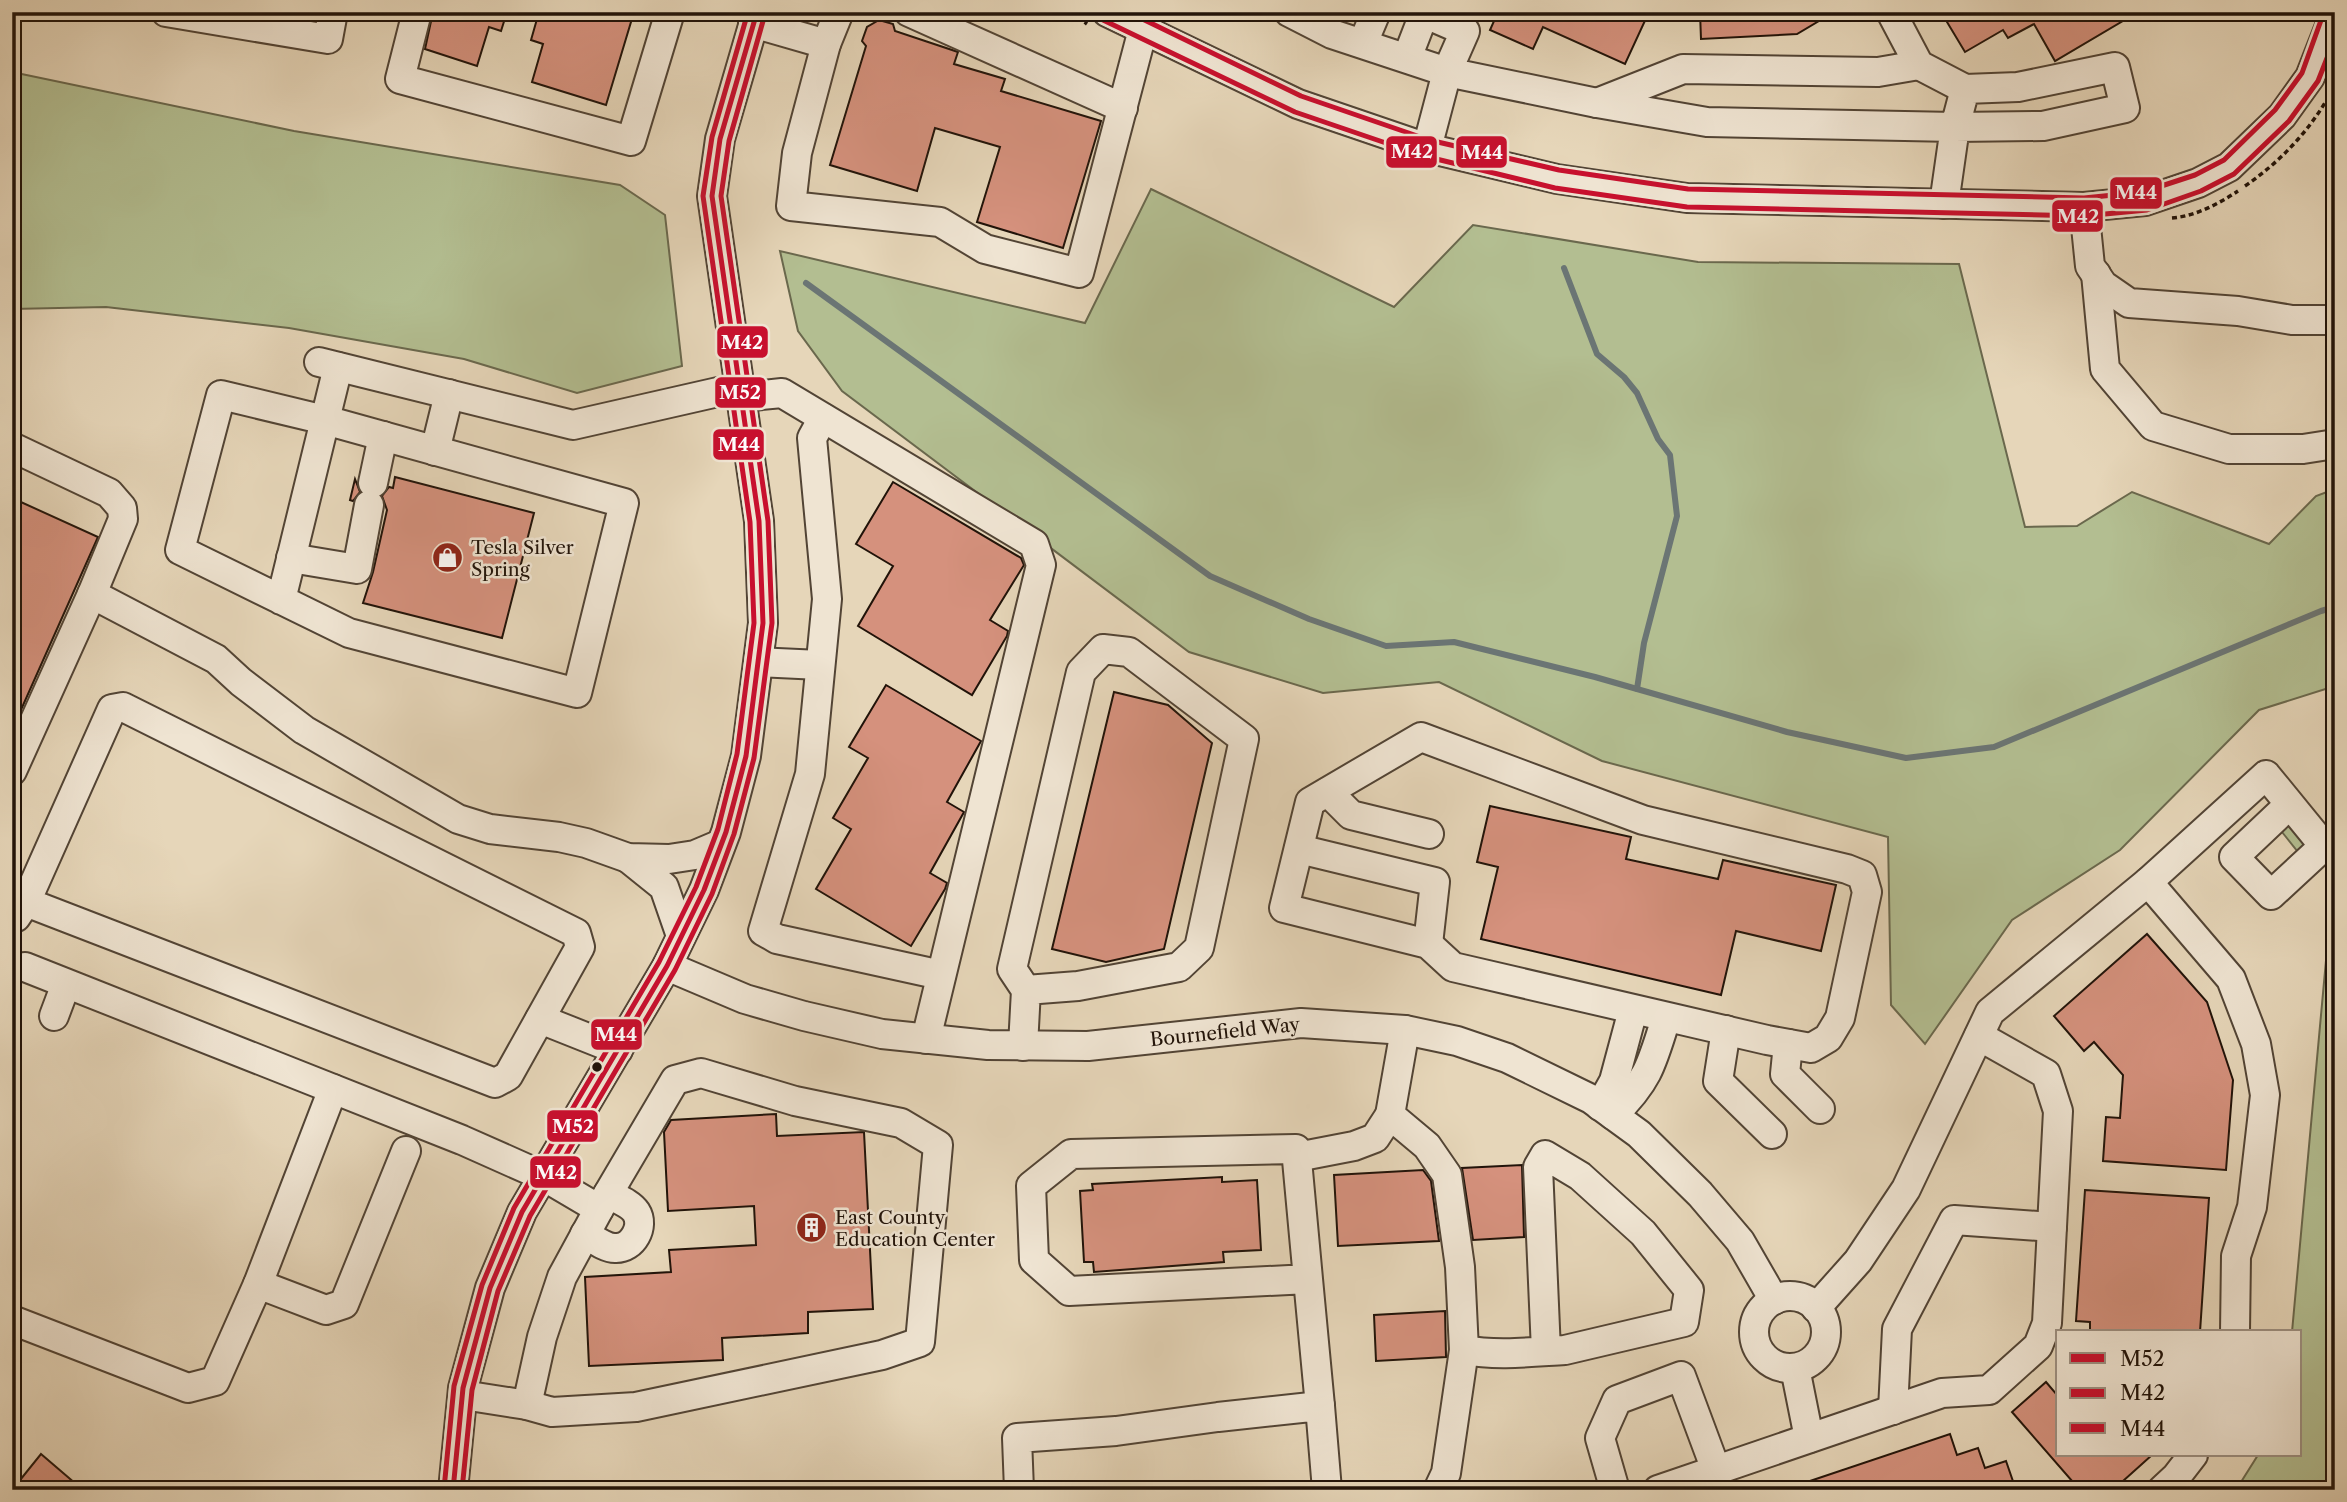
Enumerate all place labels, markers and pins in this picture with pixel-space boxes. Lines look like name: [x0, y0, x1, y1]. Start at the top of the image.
place label: Tesla Silver Spring: [471, 536, 574, 581]
shop icon: Tesla Silver Spring: [431, 541, 465, 575]
unlabelled marker: [590, 1060, 604, 1074]
place label: East County Education Center: [835, 1206, 995, 1251]
building icon: East County Education Center: [795, 1211, 829, 1245]

